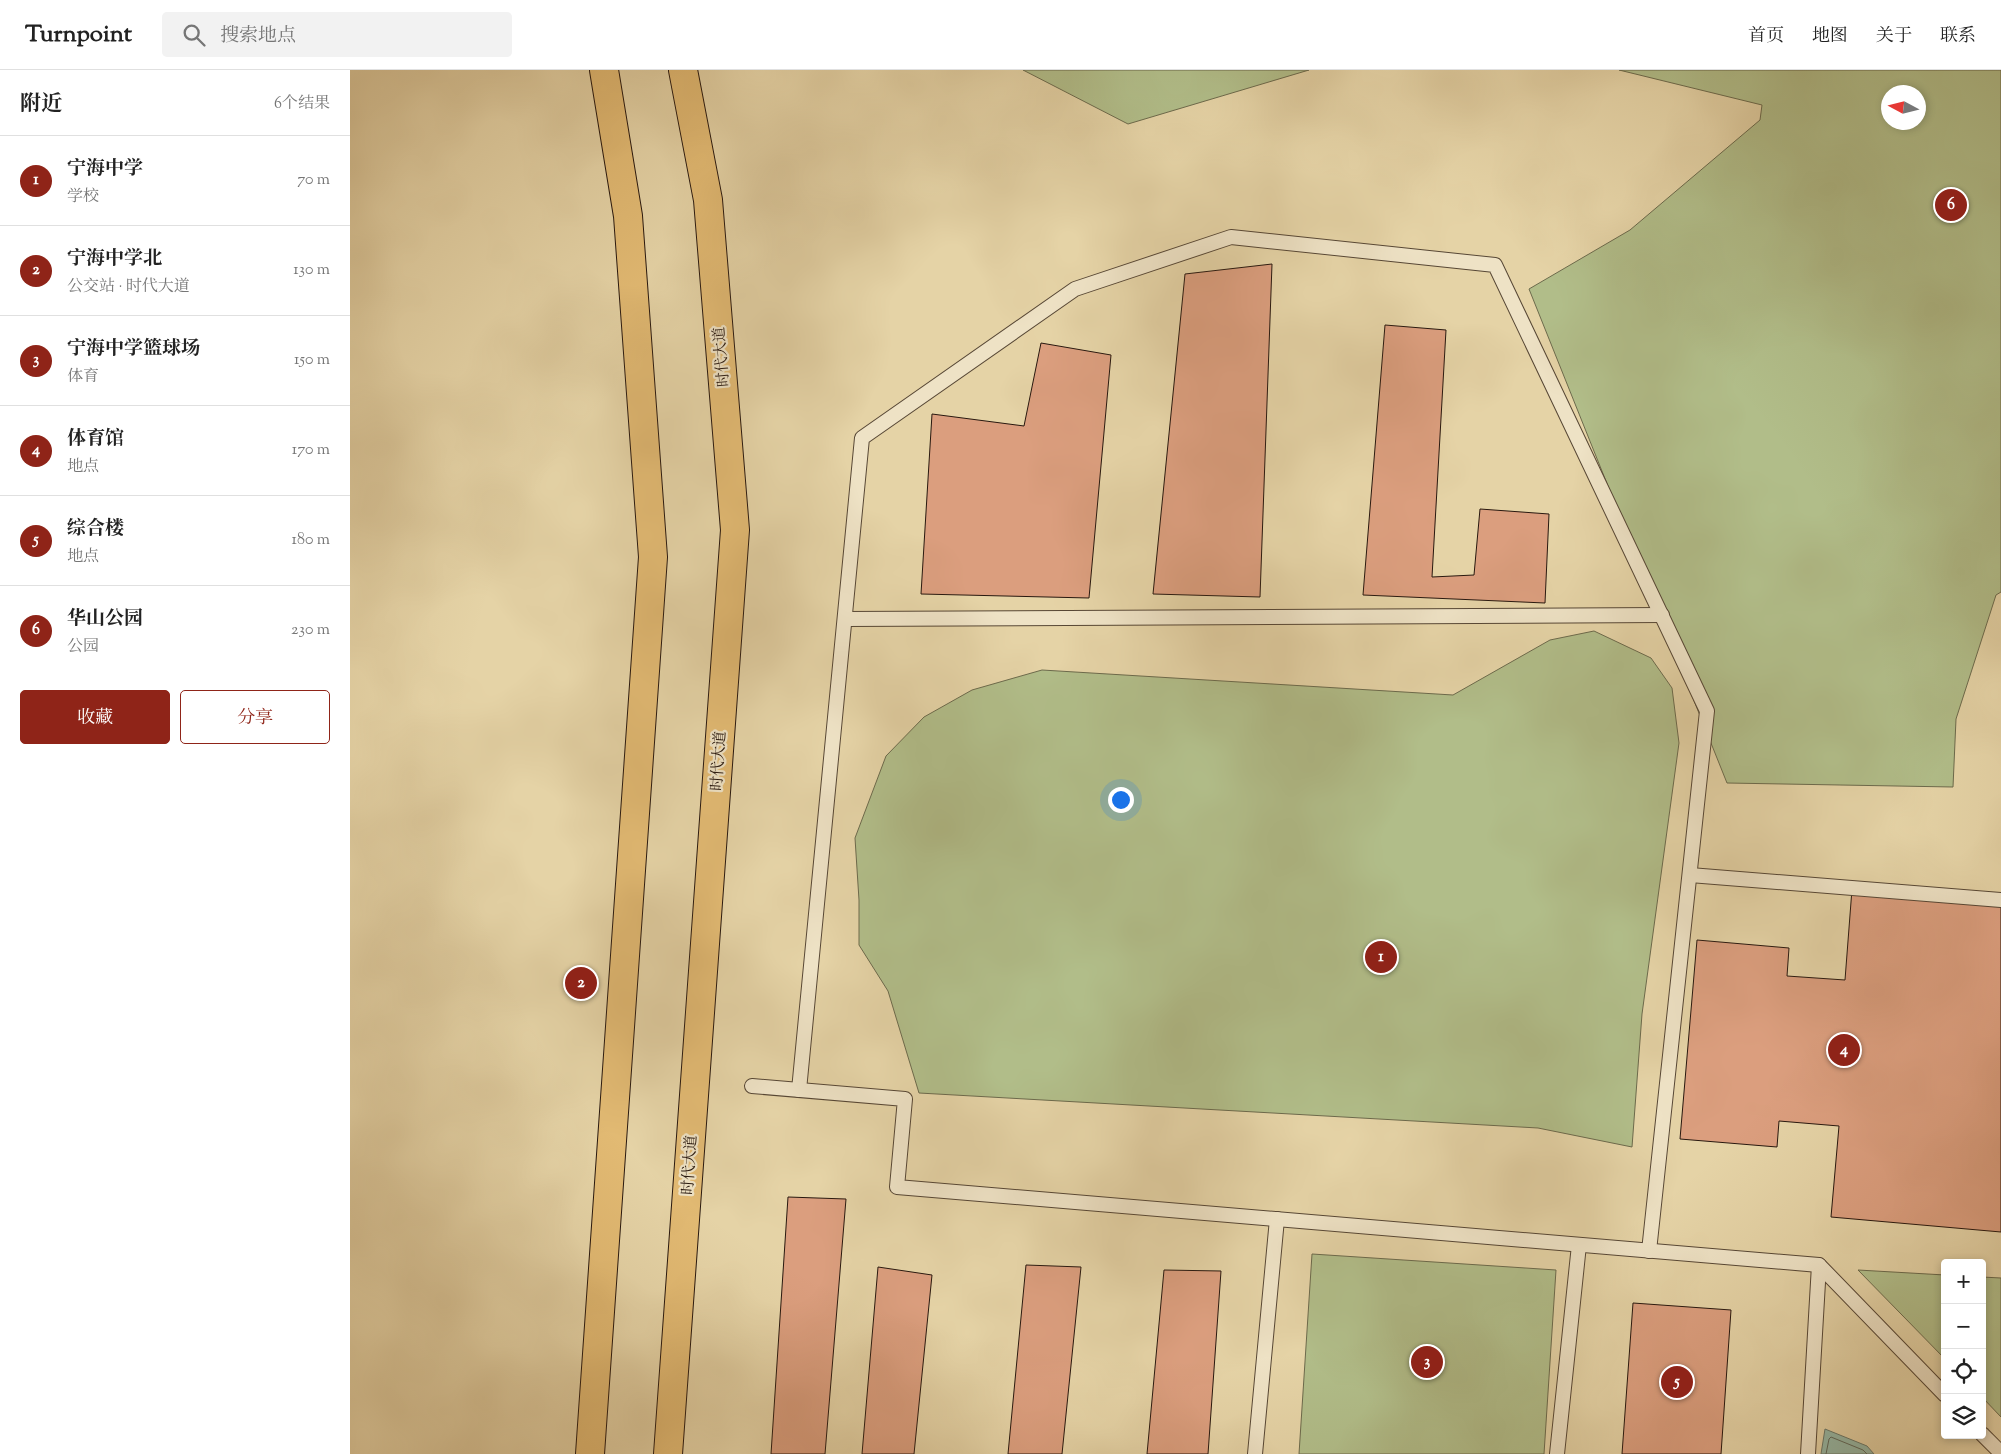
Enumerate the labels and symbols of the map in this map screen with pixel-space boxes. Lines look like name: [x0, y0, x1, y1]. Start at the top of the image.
north arrow: [1881, 85, 1926, 130]
pin: 6: [1935, 186, 1967, 224]
street label: 时代大道: [709, 326, 736, 388]
street label: 时代大道: [707, 730, 732, 792]
your location: [1108, 787, 1134, 813]
pin: 1: [1365, 938, 1397, 976]
pin: 2: [565, 964, 597, 1002]
pin: 4: [1828, 1031, 1860, 1069]
street label: 时代大道: [678, 1134, 703, 1196]
pin: 3: [1411, 1343, 1443, 1381]
pin: 5: [1661, 1363, 1693, 1401]

